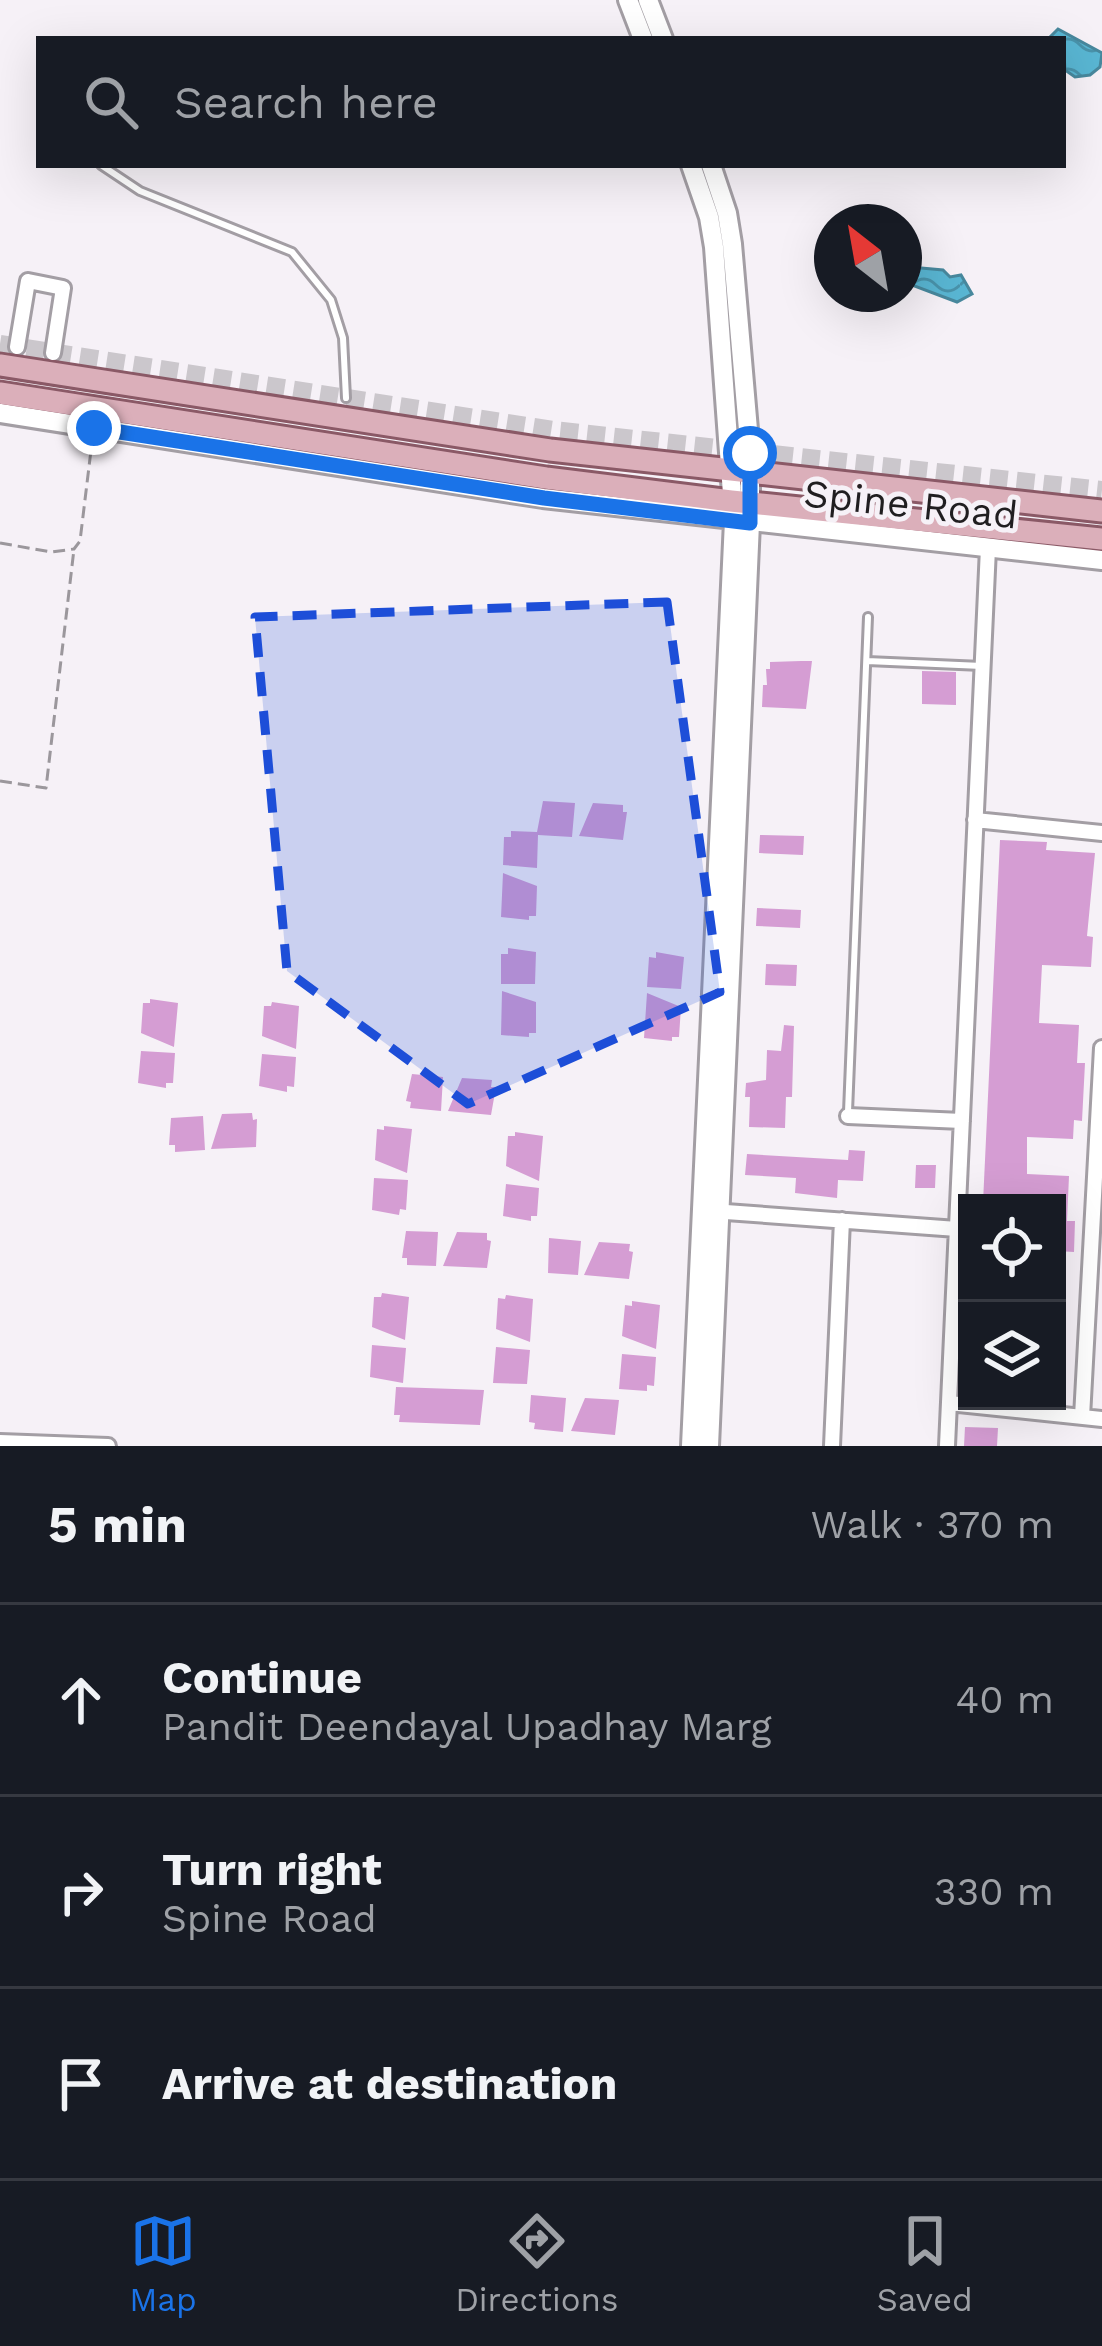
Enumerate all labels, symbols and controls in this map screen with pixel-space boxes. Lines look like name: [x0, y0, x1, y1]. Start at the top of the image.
search box: [36, 36, 1066, 168]
icon: search: [78, 69, 144, 135]
text: Search here: [174, 76, 438, 129]
north arrow: [814, 204, 922, 312]
route end: [67, 401, 121, 455]
route start: [723, 426, 777, 480]
street label: Spine Road: [802, 470, 1020, 538]
map controls: [958, 1194, 1066, 1410]
button: locate: [958, 1194, 1066, 1302]
button: layers: [958, 1302, 1066, 1410]
text: 5 min: [48, 1495, 187, 1554]
text: Walk · 370 m: [810, 1502, 1054, 1547]
text: Continue: [162, 1651, 362, 1704]
icon: ahead: [48, 1667, 114, 1733]
text: 40 m: [955, 1677, 1054, 1722]
text: Pandit Deendayal Upadhay Marg: [162, 1704, 771, 1749]
text: Turn right: [162, 1843, 382, 1896]
icon: right: [48, 1859, 114, 1925]
text: 330 m: [934, 1869, 1054, 1914]
text: Spine Road: [162, 1896, 377, 1941]
icon: arrive: [48, 2051, 114, 2117]
text: Arrive at destination: [162, 2057, 617, 2110]
tab: Map: [129, 2208, 197, 2319]
tab: Directions: [455, 2208, 618, 2319]
tab: Saved: [877, 2208, 973, 2319]

